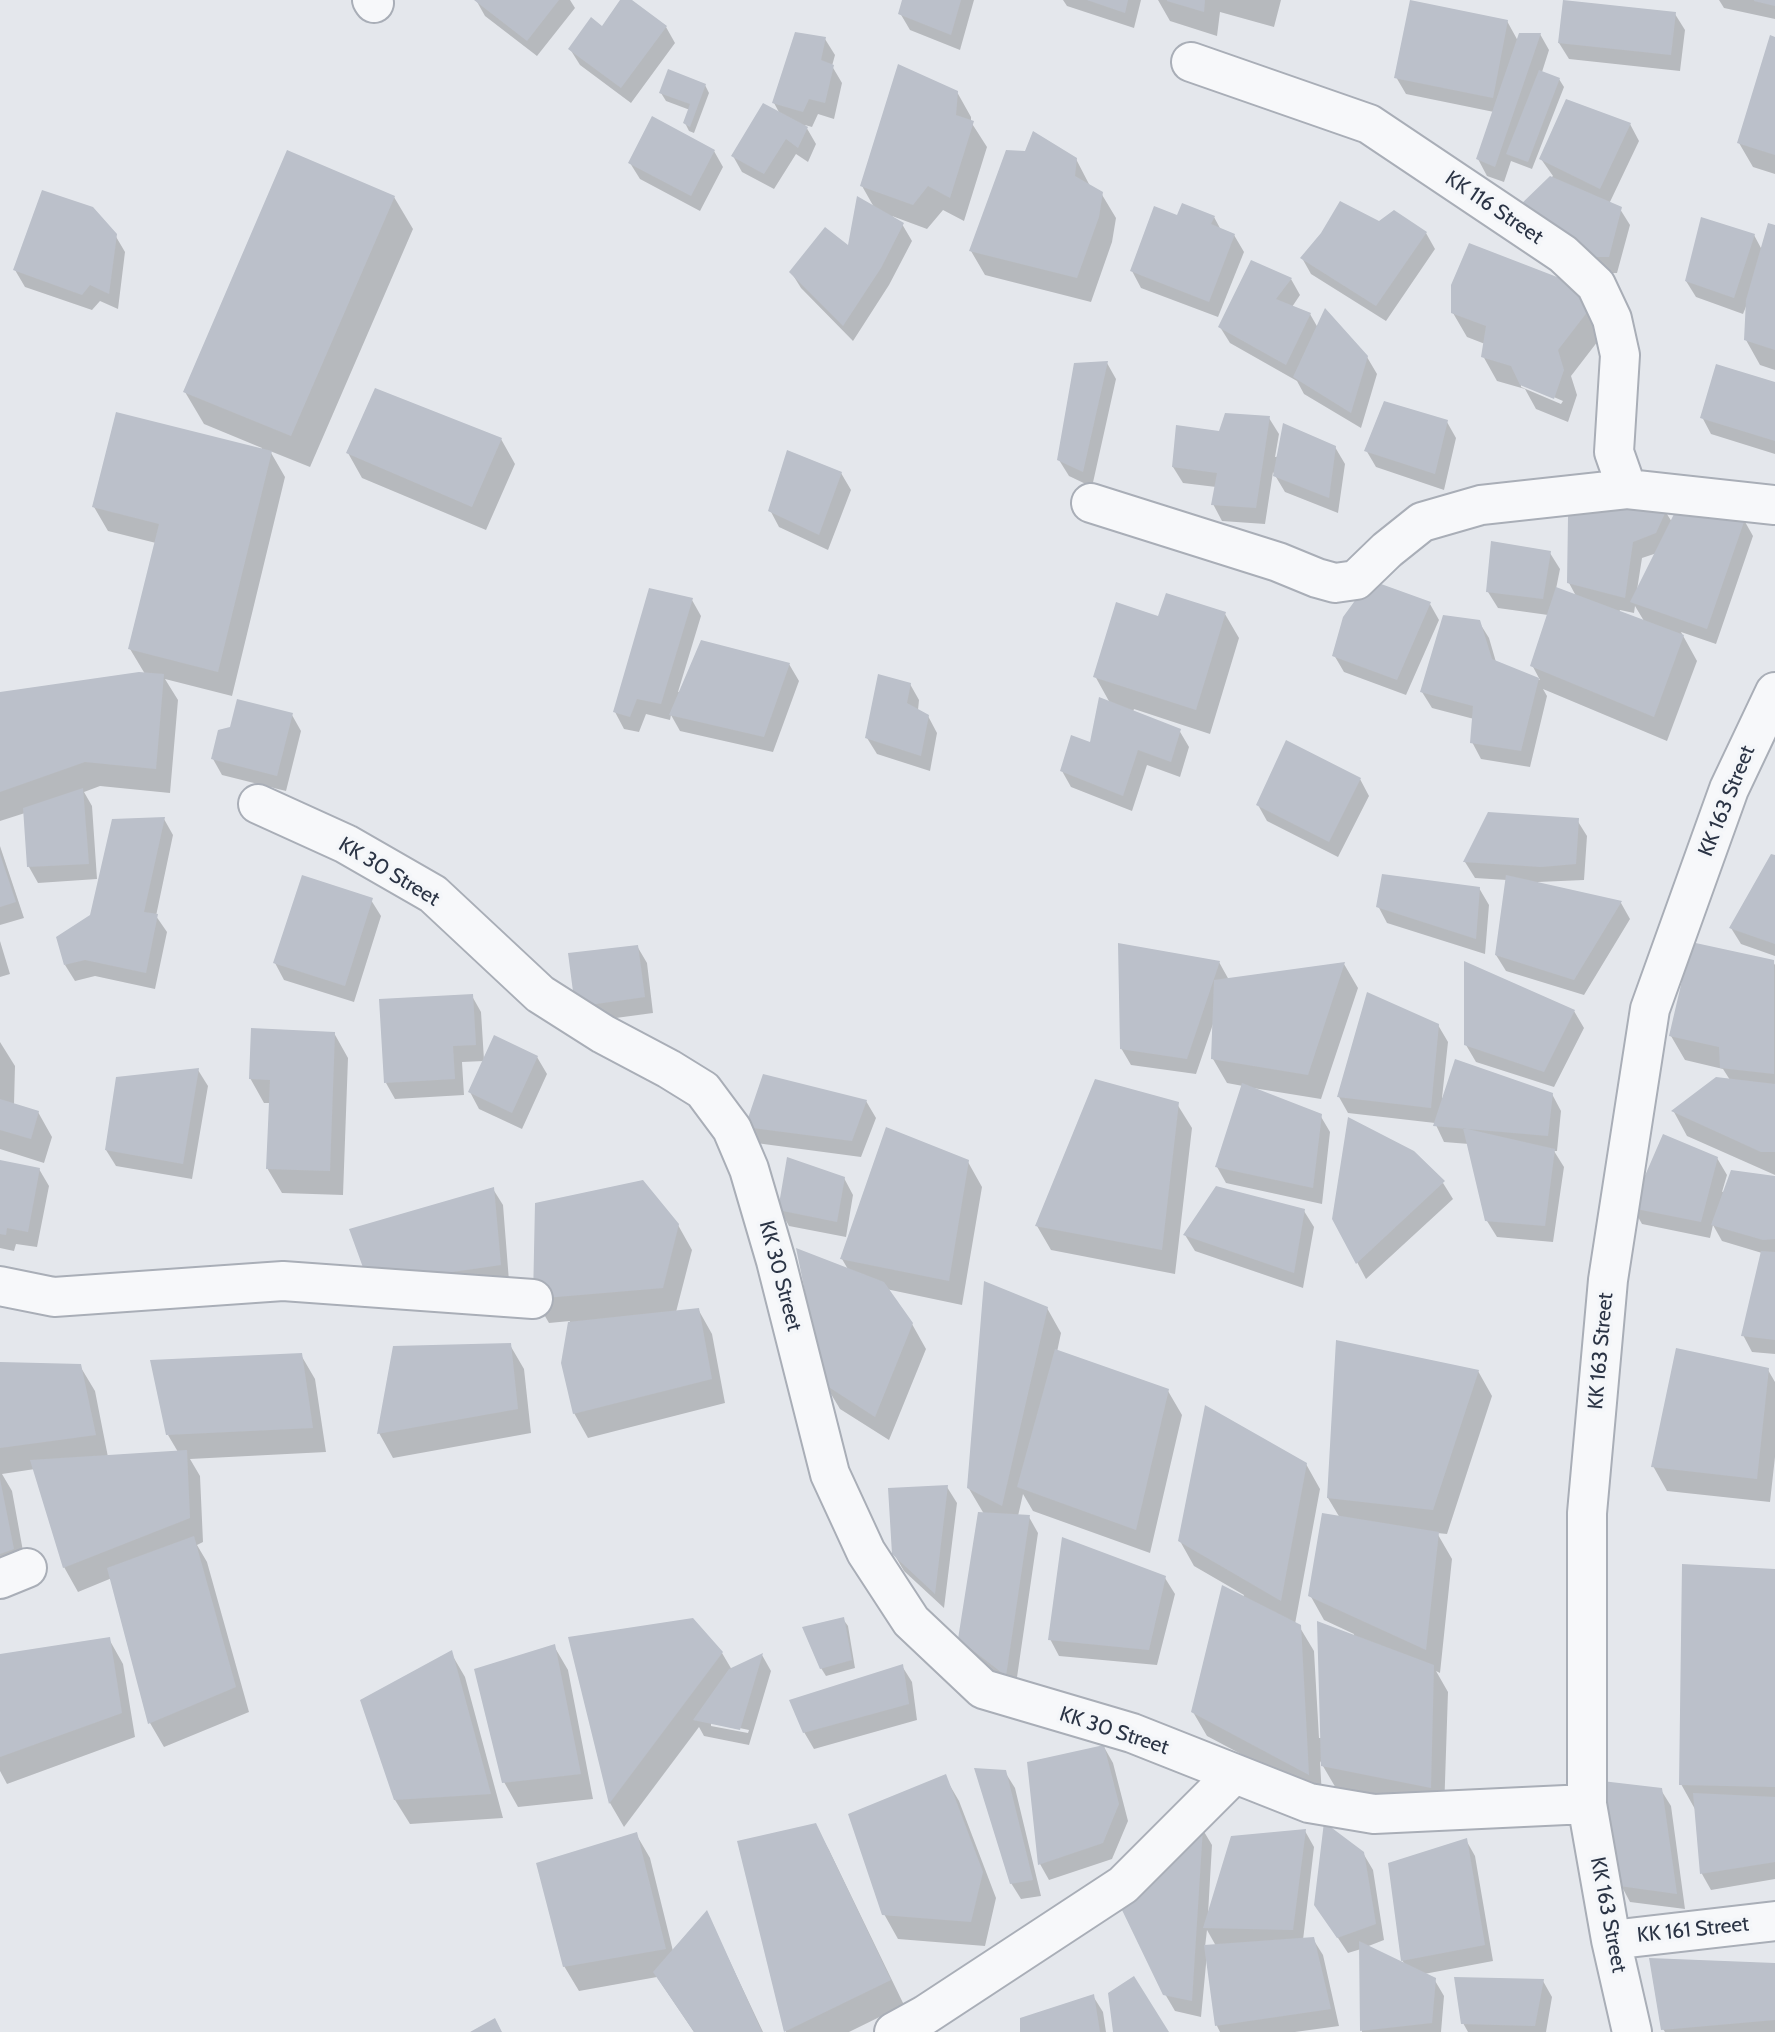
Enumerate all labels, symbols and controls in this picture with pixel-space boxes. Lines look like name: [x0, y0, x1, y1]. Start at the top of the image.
street label: KK 116 Street: [1440, 166, 1548, 250]
street label: KK 163 Street: [1693, 742, 1761, 860]
street label: KK 30 Street: [334, 832, 444, 912]
street label: KK 30 Street: [753, 1218, 807, 1334]
street label: KK 163 Street: [1583, 1291, 1619, 1411]
street label: KK 30 Street: [1056, 1702, 1172, 1760]
street label: KK 163 Street: [1584, 1855, 1632, 1975]
street label: KK 161 Street: [1636, 1912, 1750, 1948]

